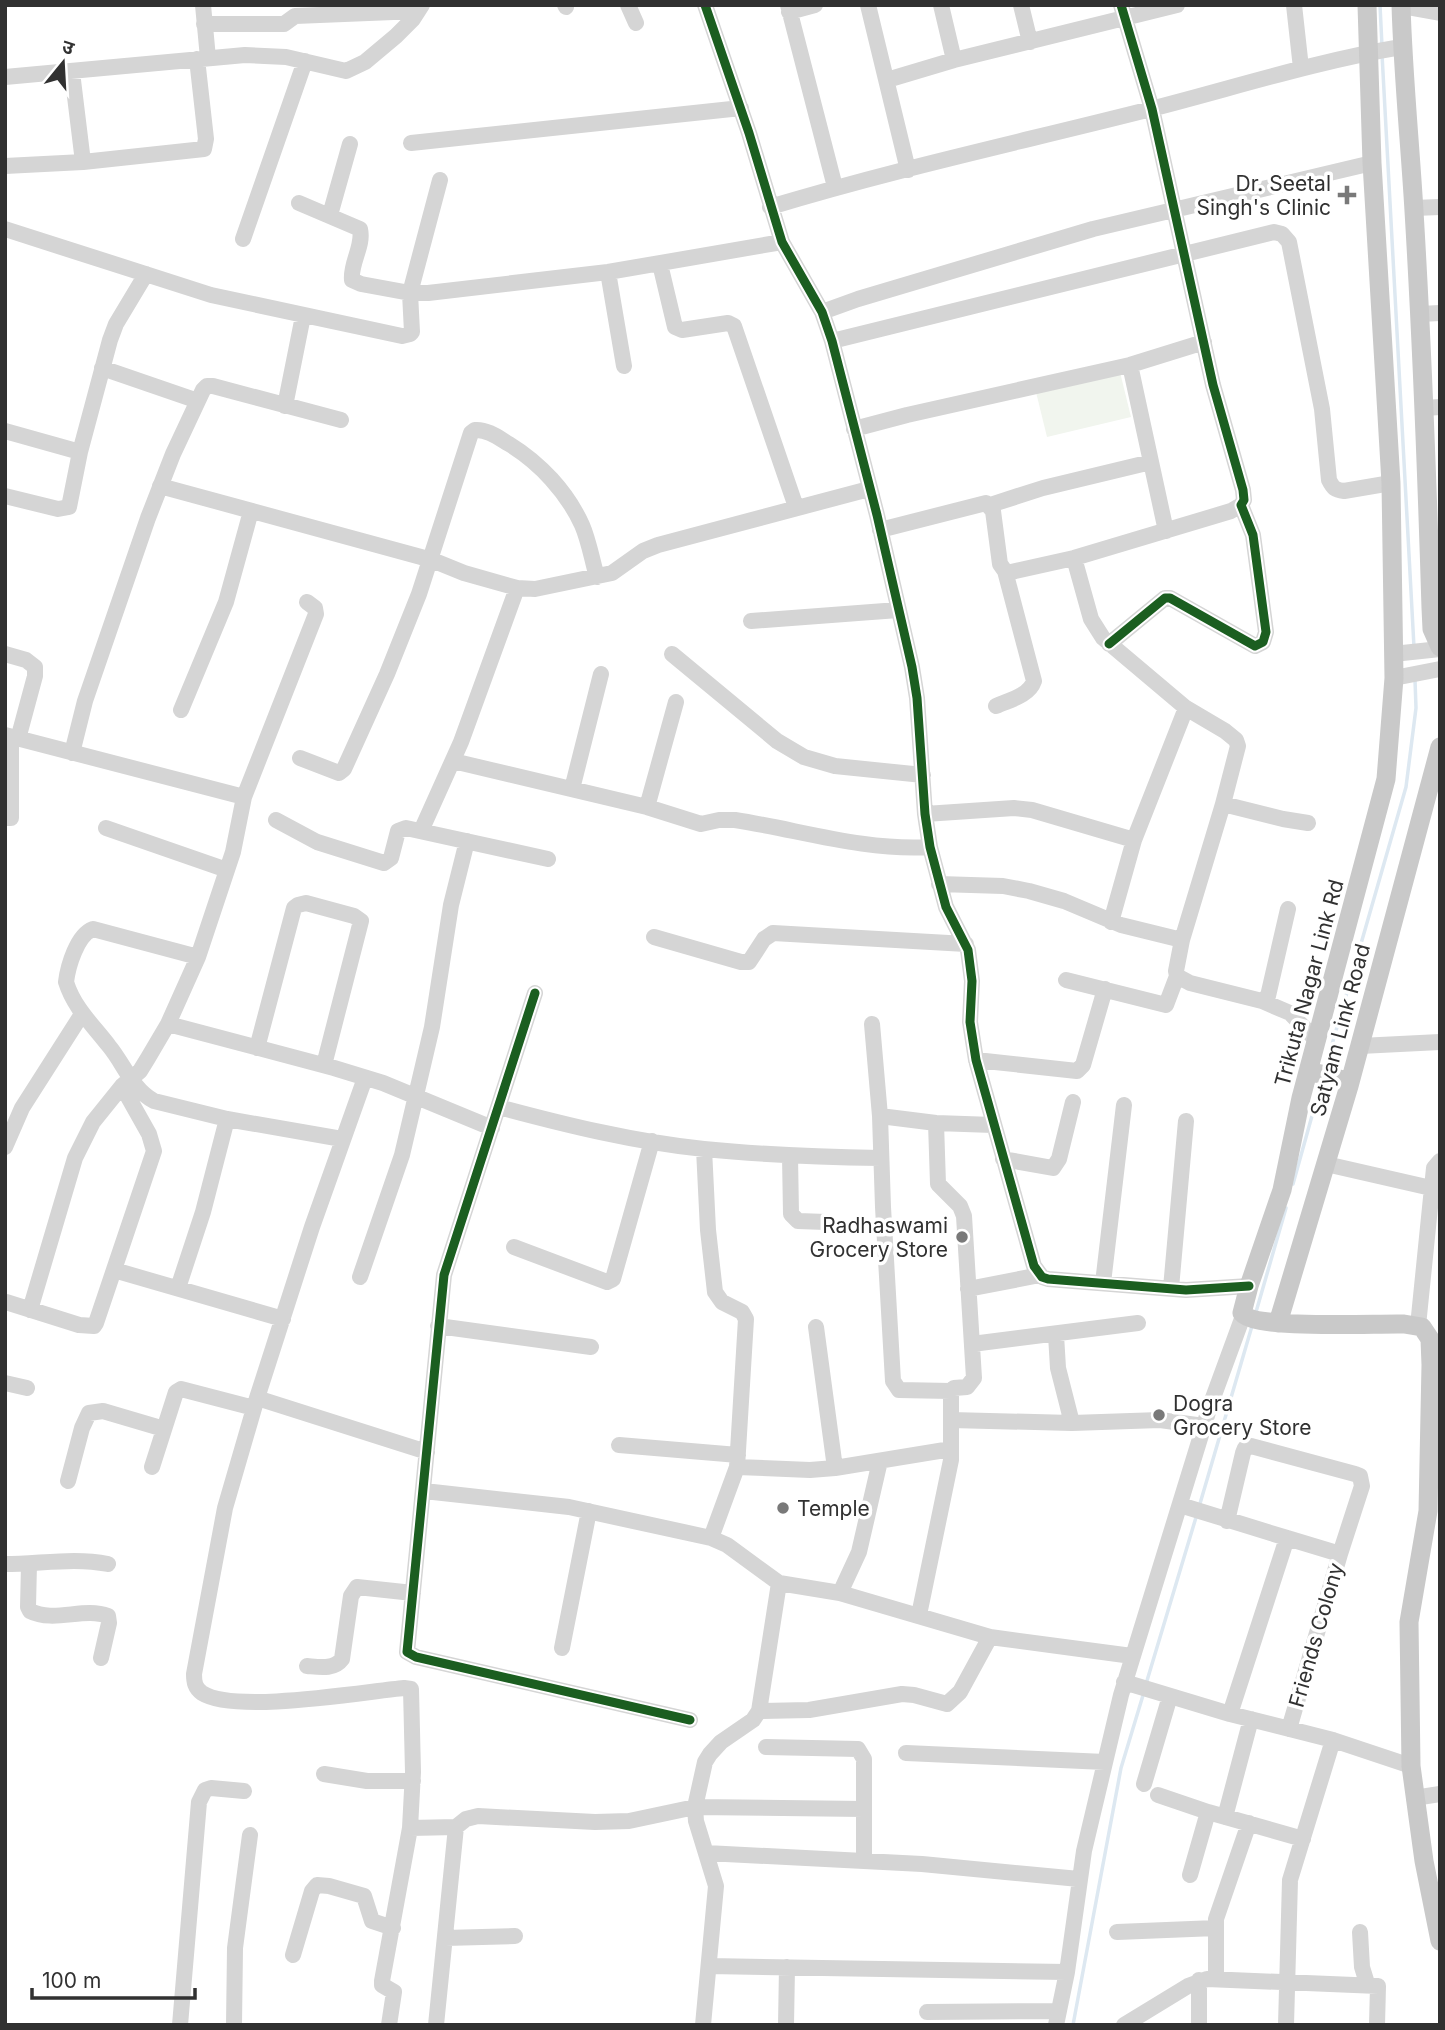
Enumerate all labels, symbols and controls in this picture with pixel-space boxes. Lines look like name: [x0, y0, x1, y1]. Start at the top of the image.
north arrow: [28, 28, 98, 98]
text: उ: [59, 35, 78, 60]
place label: Dr. Seetal Singh's Clinic: [1196, 171, 1331, 220]
marker: Dr. Seetal Singh's Clinic: [1337, 185, 1357, 205]
street label: Trikuta Nagar Link Rd: [1269, 877, 1349, 1089]
street label: Satyam Link Road: [1305, 941, 1375, 1119]
place label: Radhaswami Grocery Store: [809, 1213, 948, 1262]
marker: Radhaswami Grocery Store: [954, 1229, 970, 1245]
place label: Dogra Grocery Store: [1173, 1391, 1312, 1440]
marker: Dogra Grocery Store: [1151, 1407, 1167, 1423]
place label: Temple: [797, 1496, 870, 1521]
marker: Temple: [775, 1500, 791, 1516]
street label: Friends Colony: [1283, 1560, 1349, 1710]
scale bar: [32, 1956, 194, 2000]
text: 100 m: [42, 1968, 101, 1993]

